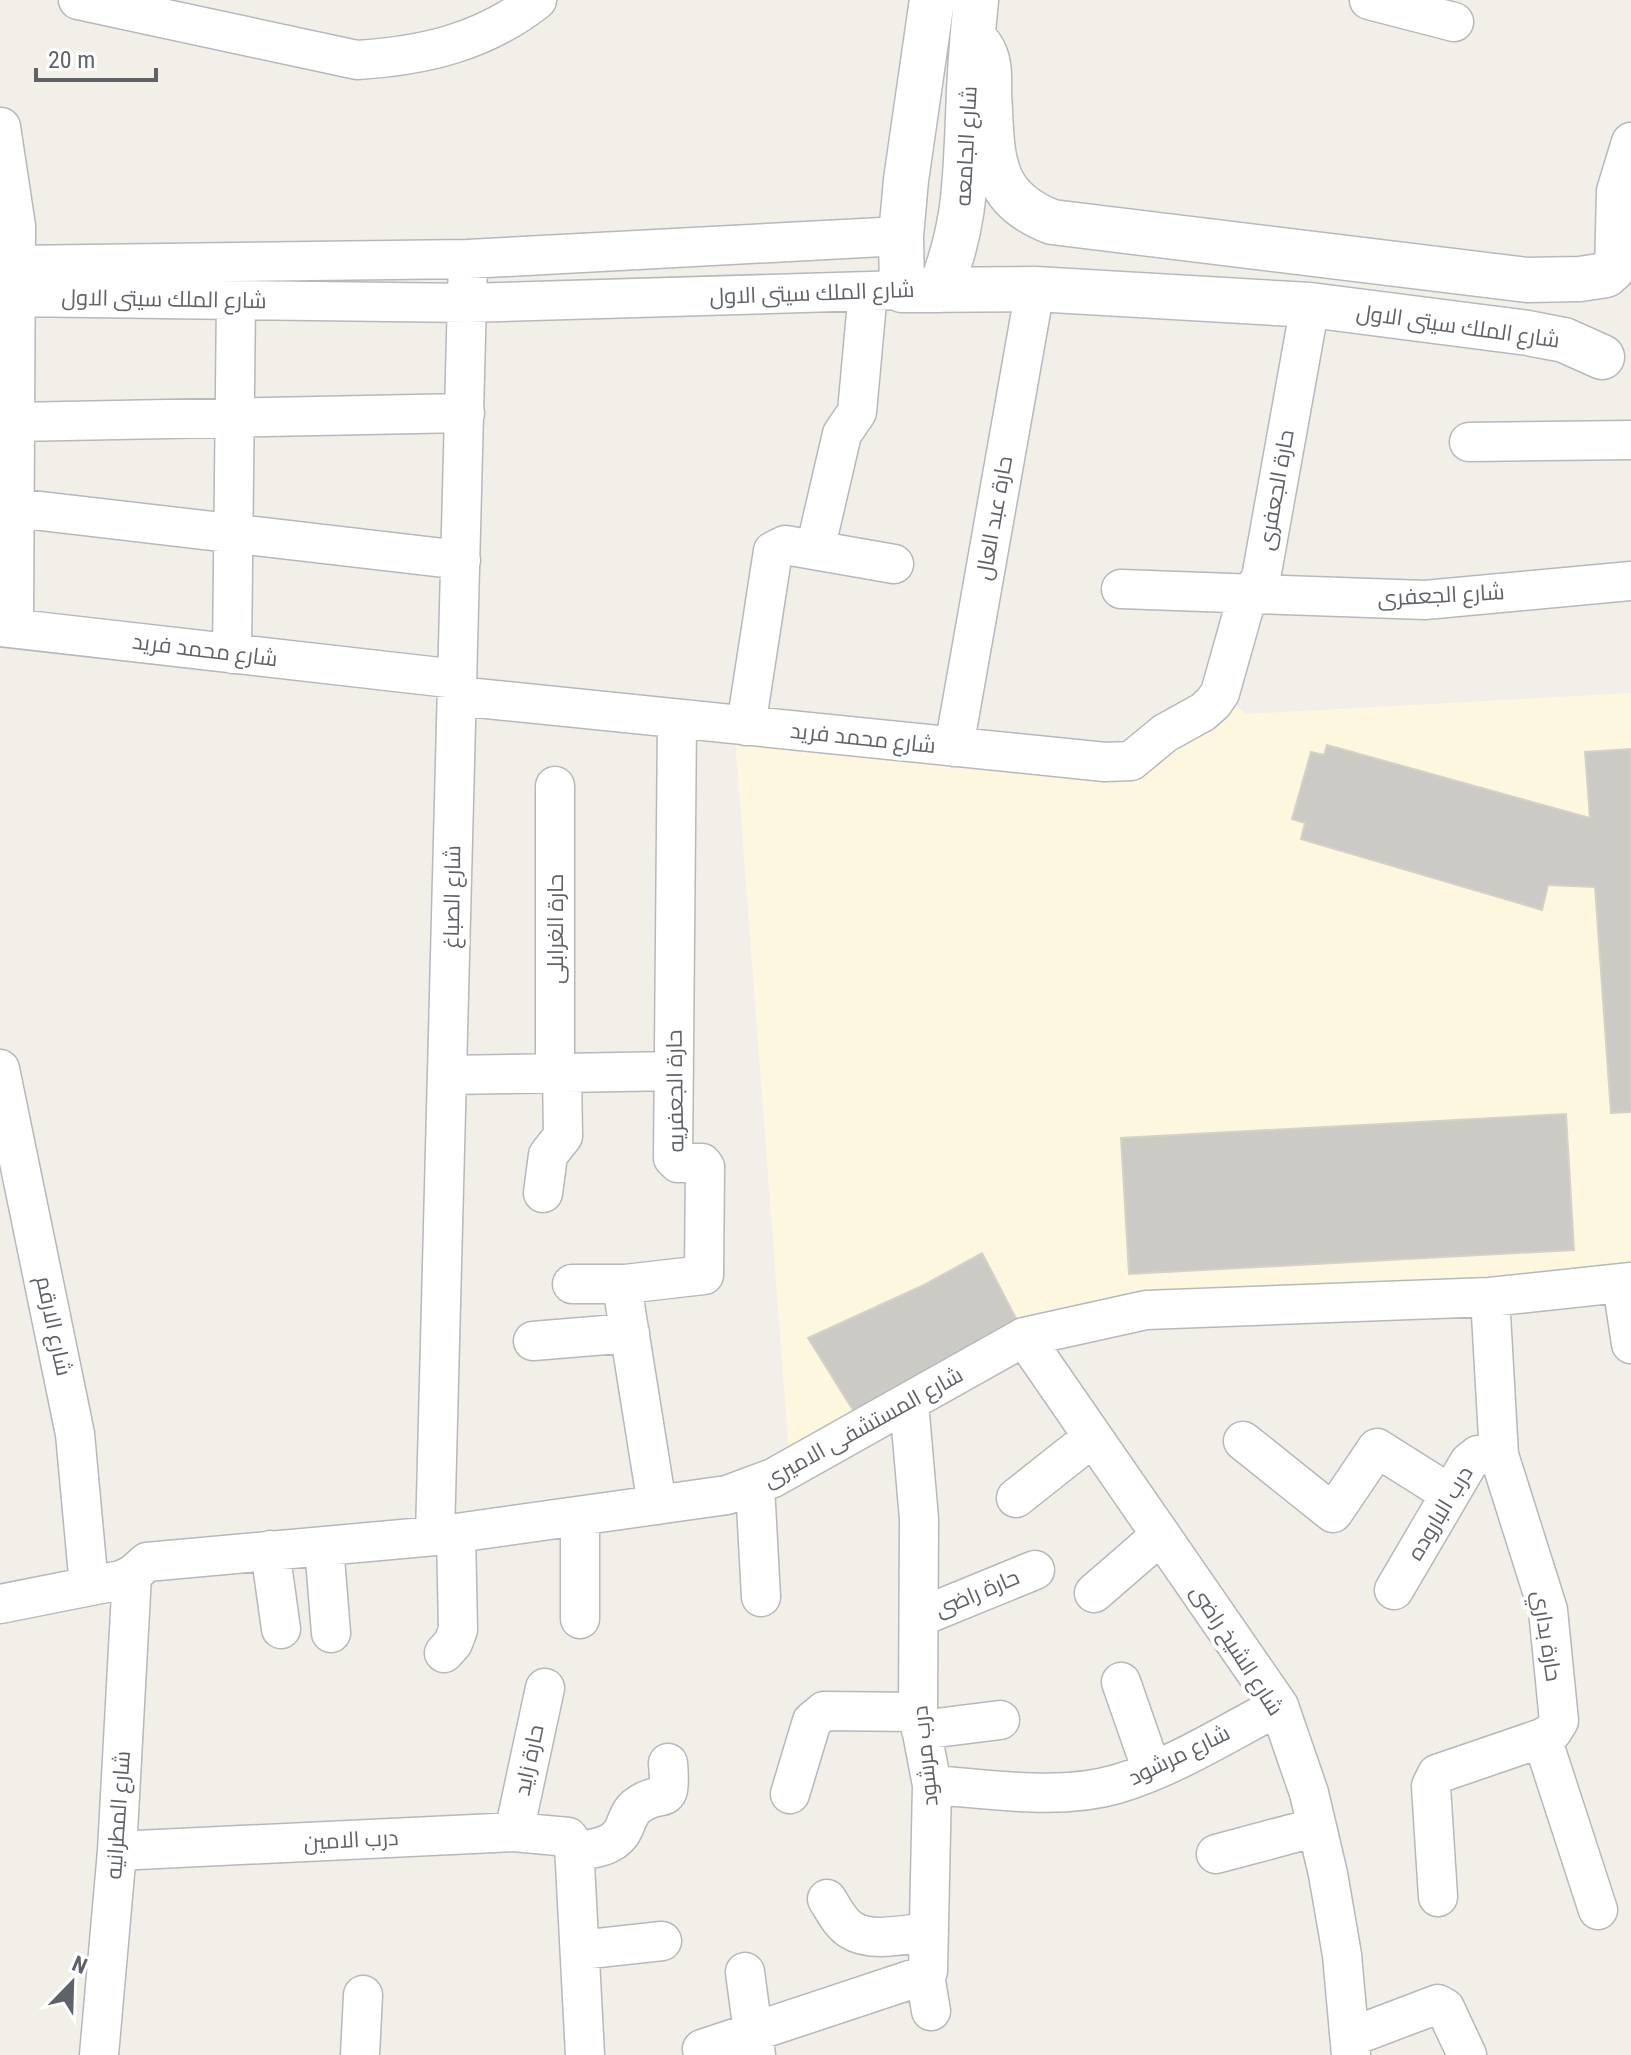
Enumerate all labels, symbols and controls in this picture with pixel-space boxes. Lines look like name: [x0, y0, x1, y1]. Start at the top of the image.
scale bar: [36, 32, 156, 82]
text: 20 m: [48, 46, 95, 74]
street label: شارع الجامعه: [950, 85, 984, 207]
street label: شارع الملك سيتى الاول: [709, 277, 915, 311]
street label: شارع الملك سيتى الاول: [61, 285, 267, 315]
street label: شارع الملك سيتى الاول: [1354, 299, 1561, 355]
street label: حارة الجعفرى: [1253, 428, 1299, 552]
street label: حارة عبد العال: [971, 454, 1017, 582]
street label: شارع الجعفرى: [1377, 579, 1505, 613]
street label: شارع محمد فريد: [131, 629, 279, 673]
street label: شارع محمد فريد: [789, 718, 937, 760]
street label: شارع الصباغ: [439, 845, 467, 949]
street label: حارة الغرابلى: [543, 874, 569, 984]
street label: حارة الجعفريه: [661, 1029, 689, 1153]
street label: شارع الارقم: [28, 1274, 77, 1379]
street label: شارع المستشفى الاميرى: [759, 1362, 968, 1494]
street label: درب الباروده: [1402, 1462, 1478, 1564]
street label: حارة راضى: [931, 1564, 1023, 1623]
street label: شارع الشيخ راضى: [1184, 1580, 1288, 1721]
street label: حارة بداري: [1524, 1589, 1566, 1684]
street label: درب مرشود: [907, 1704, 943, 1808]
street label: شارع مرشود: [1124, 1720, 1235, 1792]
street label: حارة زايد: [509, 1722, 549, 1798]
street label: شارع المطرانيه: [101, 1750, 137, 1880]
street label: درب الامين: [303, 1825, 399, 1856]
north arrow: [32, 1943, 112, 2023]
text: N: [69, 1951, 91, 1979]

